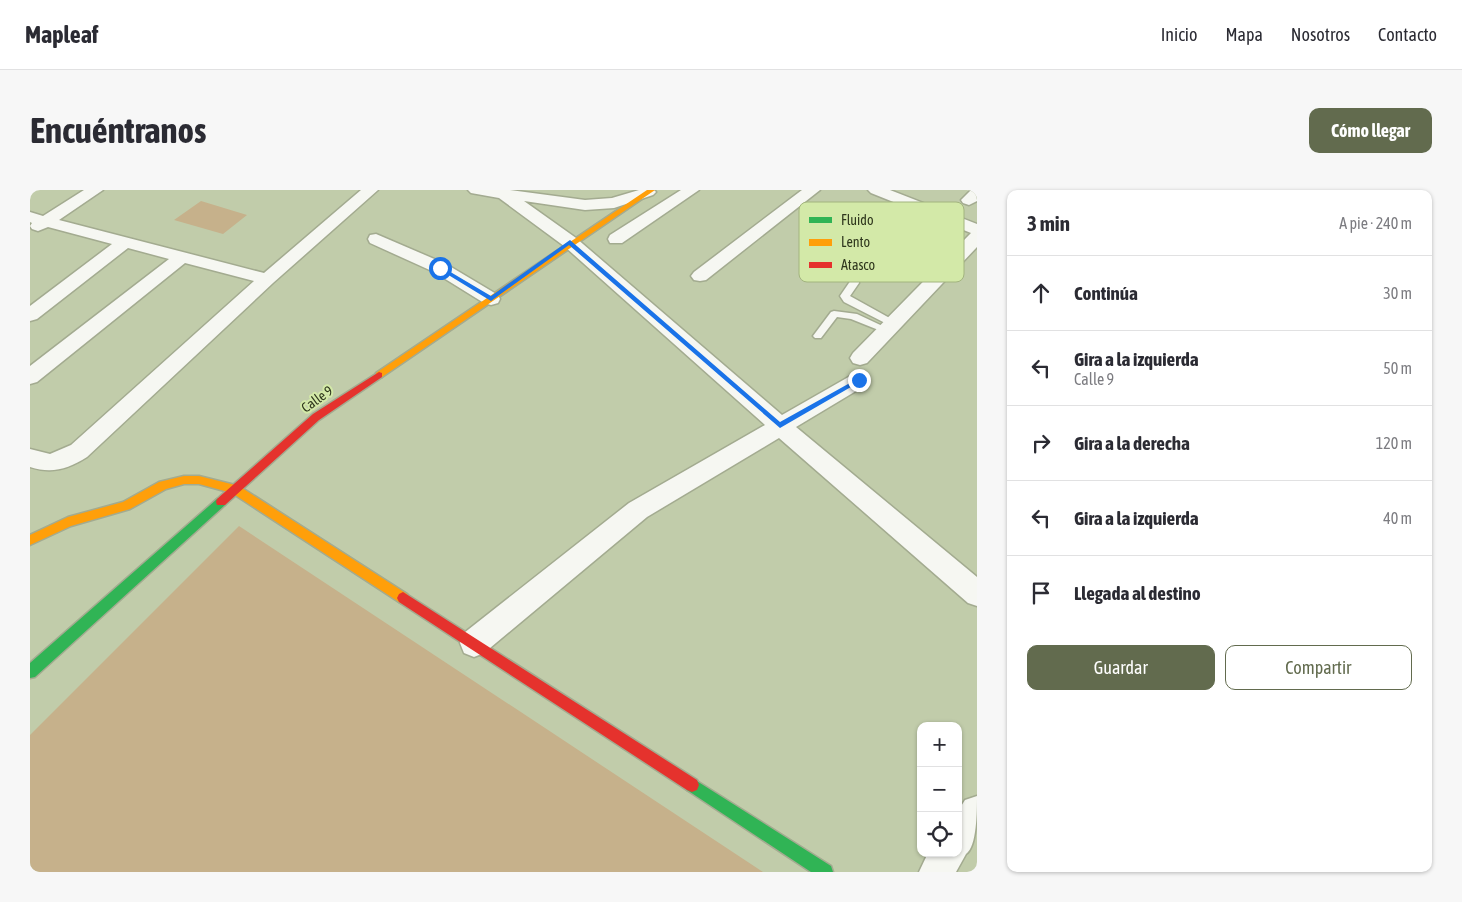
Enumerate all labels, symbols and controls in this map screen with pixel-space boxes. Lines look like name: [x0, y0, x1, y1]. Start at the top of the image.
text: Mapleaf: [25, 21, 98, 48]
text: Inicio: [1161, 24, 1197, 45]
text: Mapa: [1225, 24, 1263, 45]
text: Nosotros: [1291, 24, 1350, 45]
text: Contacto: [1378, 24, 1437, 45]
button: Cómo llegar: [1309, 108, 1432, 153]
text: Encuéntranos: [30, 110, 206, 150]
legend: [799, 202, 964, 282]
text: 3 min: [1027, 211, 1070, 235]
text: Fluido: [841, 212, 874, 228]
text: A pie · 240 m: [1339, 214, 1412, 232]
text: Lento: [841, 234, 870, 250]
route start: [429, 257, 452, 280]
text: Atasco: [841, 257, 875, 273]
icon: ahead: [1027, 279, 1055, 307]
text: Continúa: [1074, 282, 1138, 304]
text: 30 m: [1383, 284, 1412, 302]
text: Gira a la izquierda: [1074, 348, 1199, 370]
icon: left: [1027, 354, 1055, 382]
text: 50 m: [1383, 359, 1412, 377]
route end: [848, 369, 871, 392]
text: Calle 9: [1074, 370, 1114, 388]
street label: Calle 9: [298, 382, 336, 416]
icon: right: [1027, 429, 1055, 457]
text: Gira a la derecha: [1074, 432, 1190, 454]
text: 120 m: [1376, 434, 1412, 452]
icon: left: [1027, 504, 1055, 532]
text: Gira a la izquierda: [1074, 507, 1199, 529]
text: 40 m: [1383, 509, 1412, 527]
icon: arrive: [1027, 579, 1055, 607]
text: Llegada al destino: [1074, 582, 1201, 604]
button: Guardar: [1027, 645, 1215, 690]
button: Compartir: [1225, 645, 1412, 690]
map controls: [917, 722, 962, 857]
button: +: [917, 722, 962, 767]
button: −: [917, 767, 962, 812]
button: locate: [917, 812, 962, 857]

